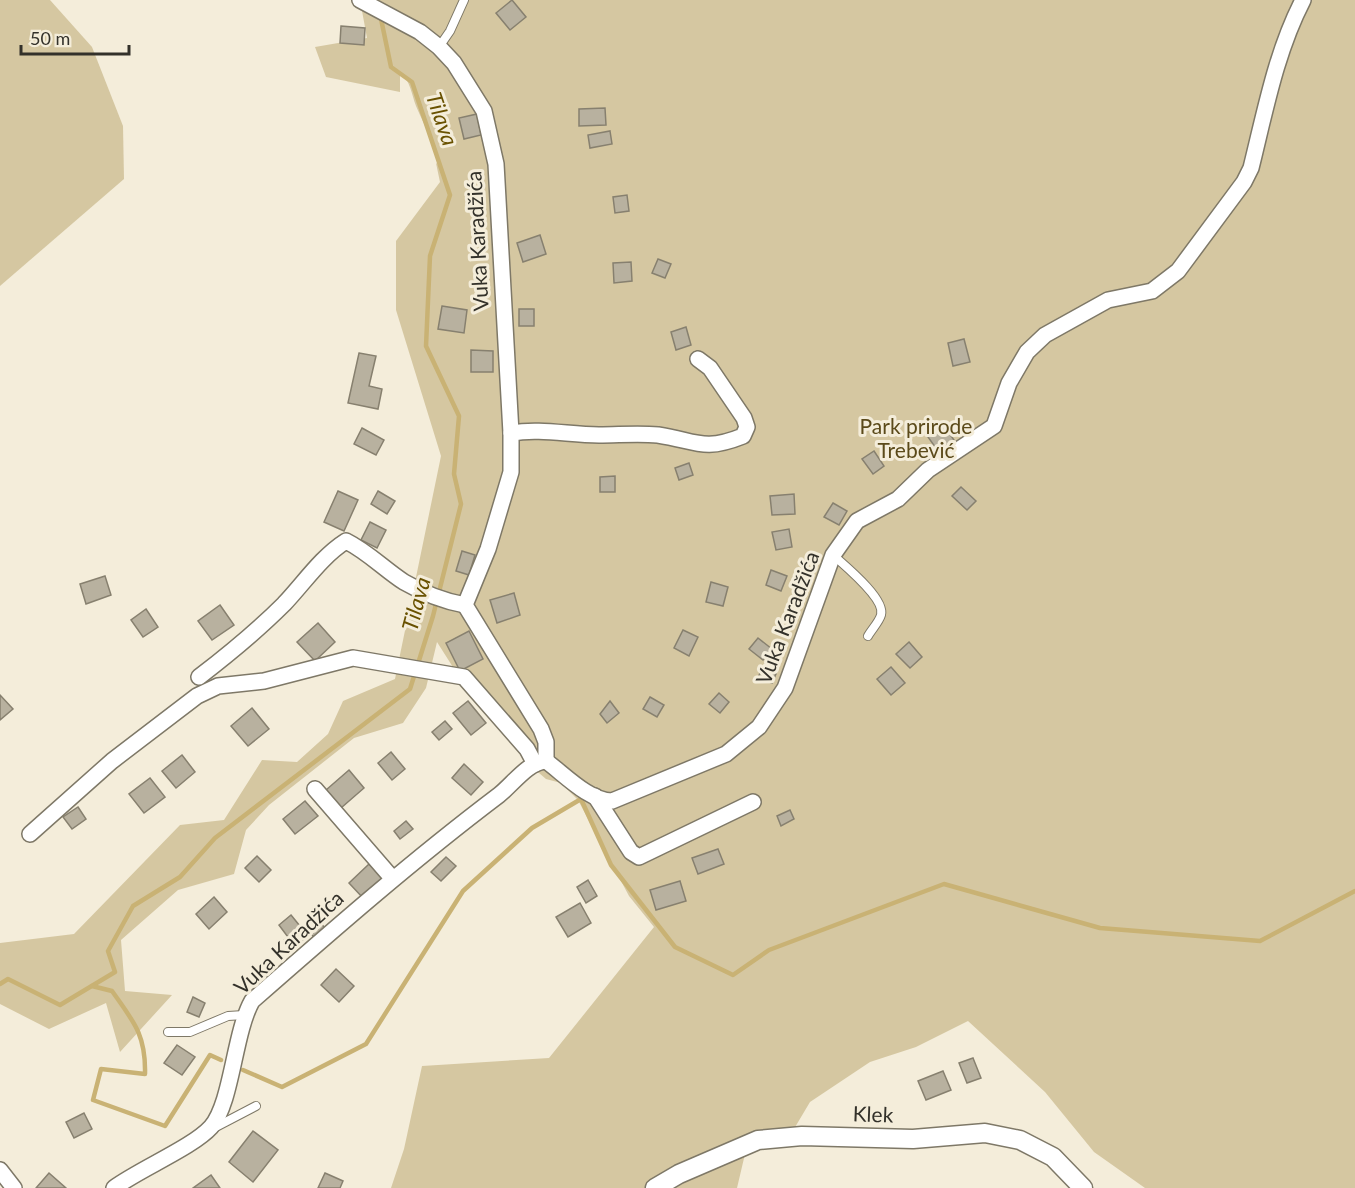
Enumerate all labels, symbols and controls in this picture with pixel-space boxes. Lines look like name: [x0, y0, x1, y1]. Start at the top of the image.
scale bar: [21, 18, 129, 56]
text: 50 m: [30, 27, 70, 49]
water label: Tilava: [421, 89, 464, 149]
street label: Vuka Karadžića: [460, 170, 493, 312]
park label: Park prirode Trebević: [860, 413, 972, 462]
street label: Vuka Karadžića: [750, 547, 823, 687]
water label: Tilava: [395, 574, 436, 634]
street label: Vuka Karadžića: [228, 885, 348, 999]
street label: Klek: [852, 1100, 894, 1127]

